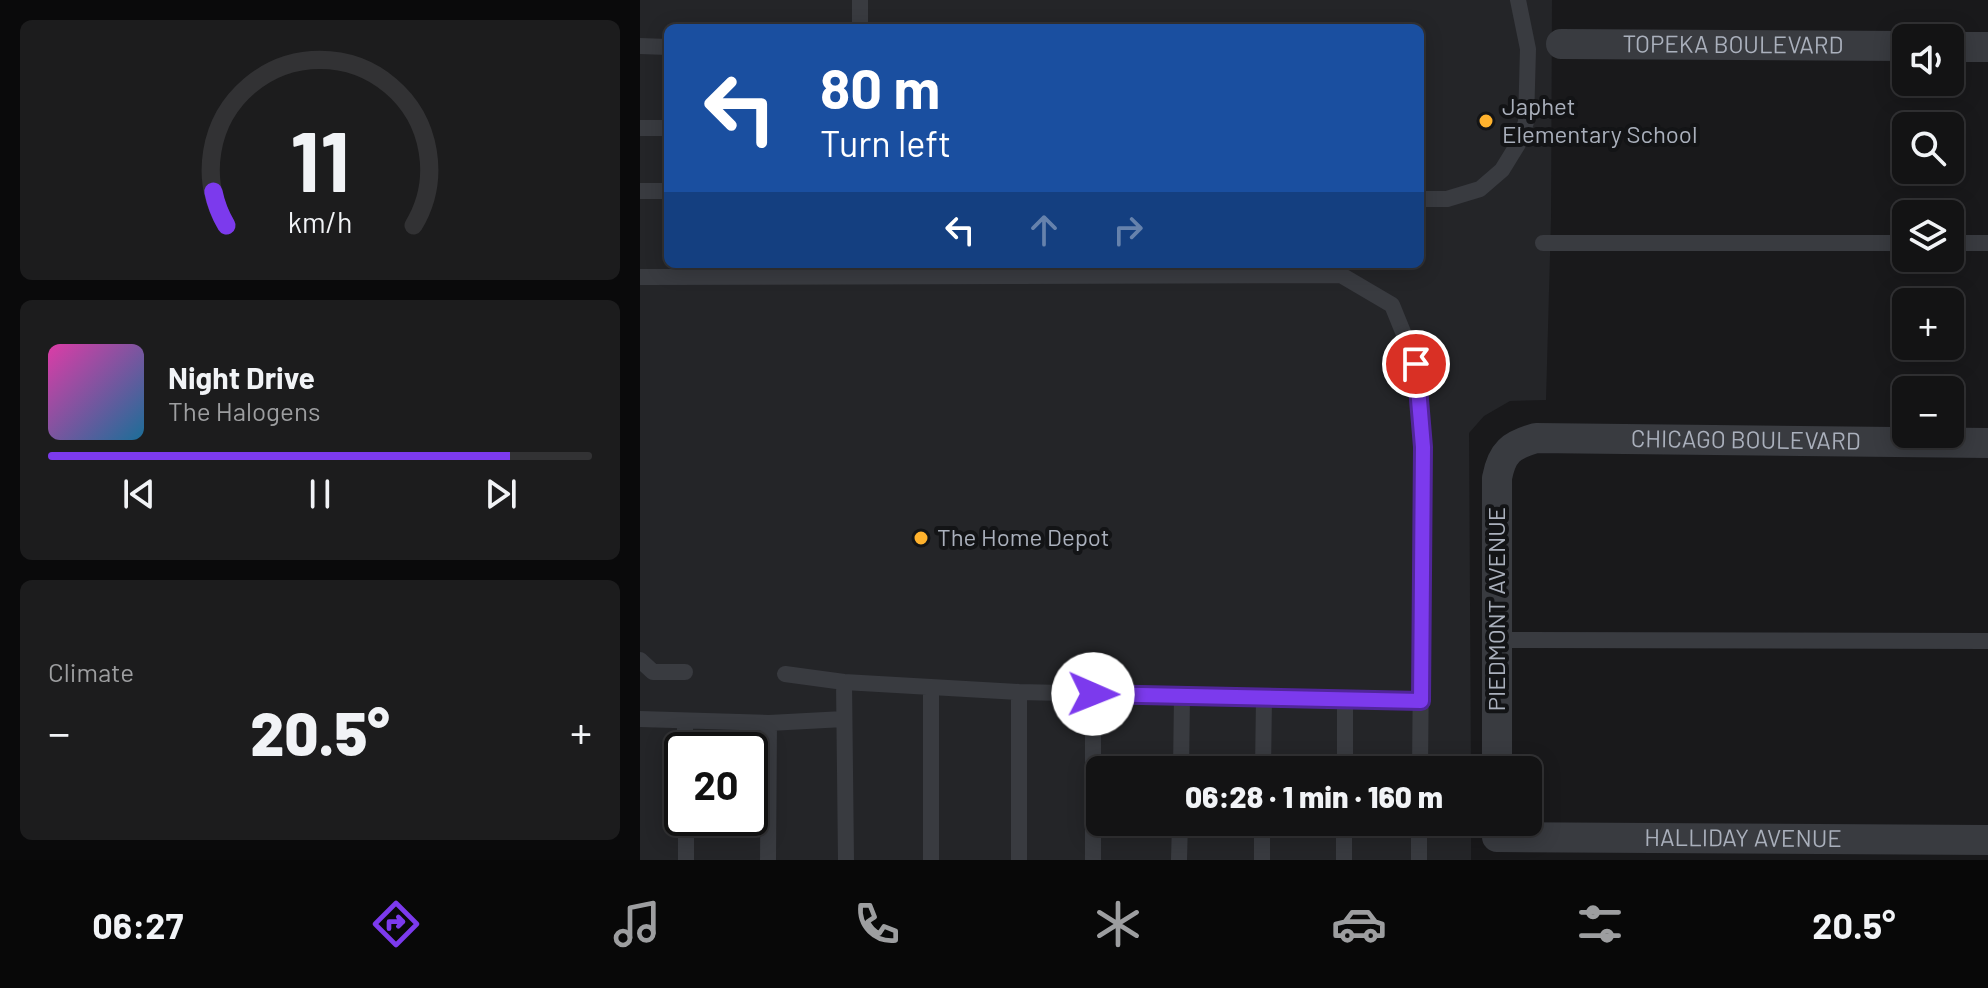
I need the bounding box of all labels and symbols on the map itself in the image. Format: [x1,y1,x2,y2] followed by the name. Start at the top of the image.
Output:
[1622,28,1844,59] street label: TOPEKA BOULEVARD
[1502,91,1697,148] place label: Japhet Elementary School
[1477,112,1495,130] marker: Japhet Elementary School
[1382,330,1450,398] pin
[1631,423,1861,455] street label: CHICAGO BOULEVARD
[1481,507,1510,711] street label: PIEDMONT AVENUE
[937,522,1109,551] place label: The Home Depot
[912,529,930,547] marker: The Home Depot
[1051,652,1135,736] position arrow
[664,732,768,836] speed limit sign: 20
[1644,822,1842,852] street label: HALLIDAY AVENUE

